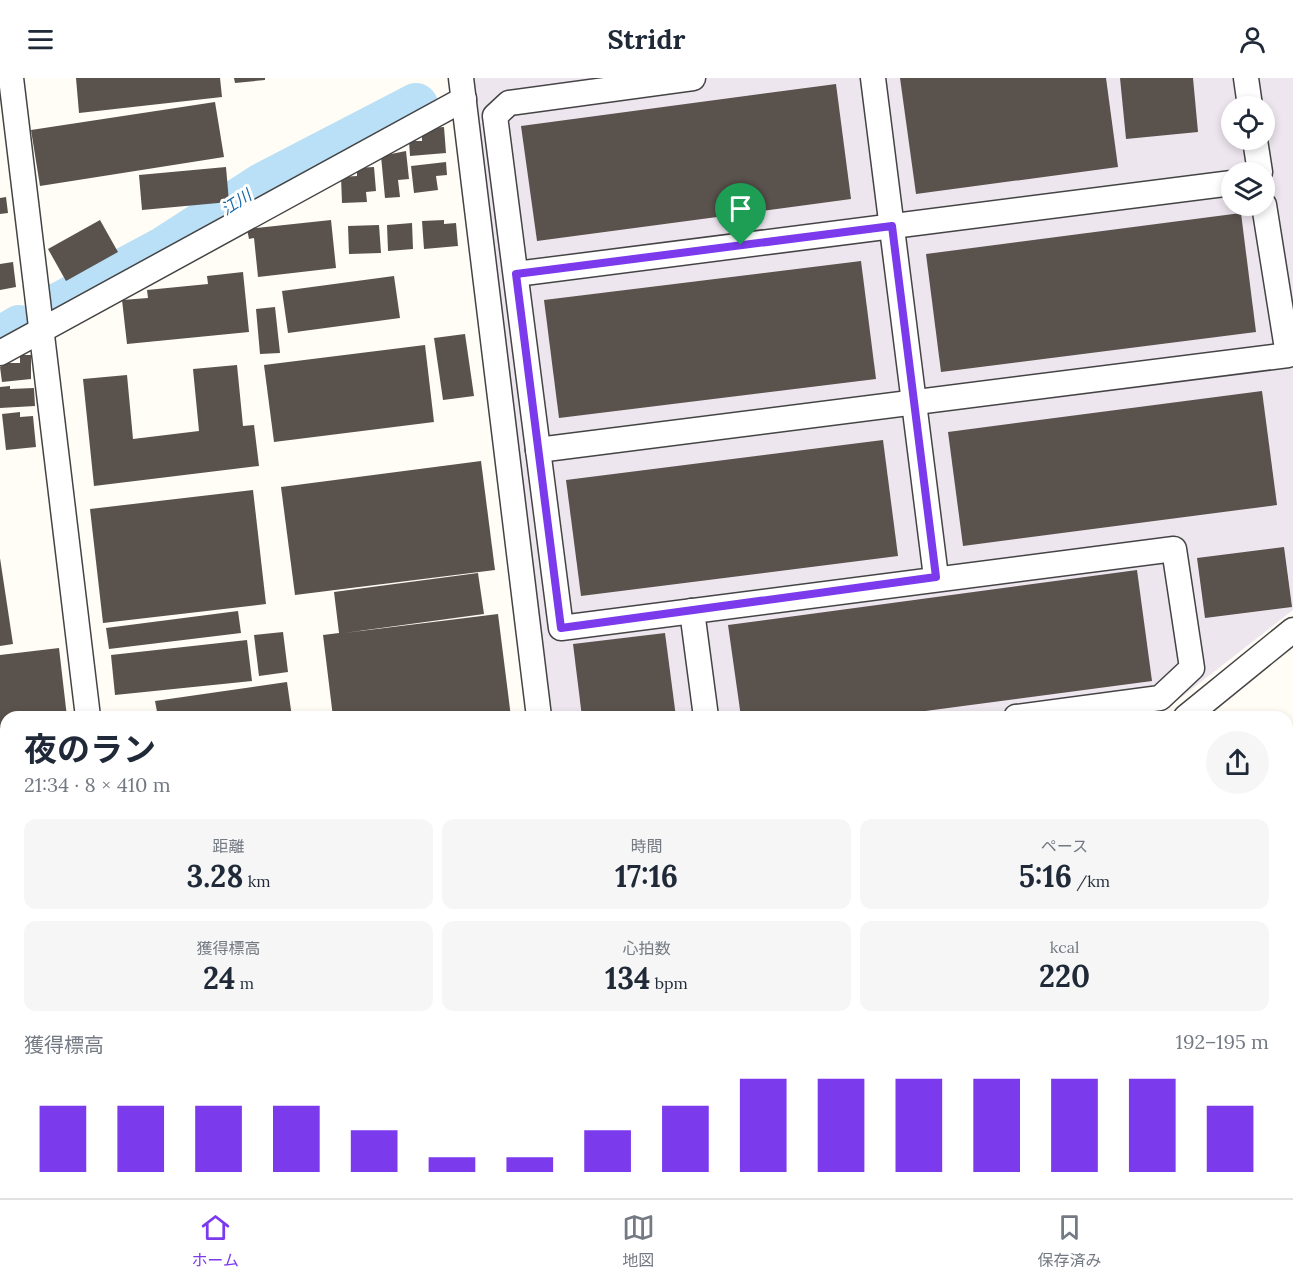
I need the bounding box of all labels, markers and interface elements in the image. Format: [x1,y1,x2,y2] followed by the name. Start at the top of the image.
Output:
[608,22,685,56] text: Stridr
[24,23,57,56] icon: menu
[1236,23,1269,56] icon: person
[1221,96,1275,216] map controls
[1221,96,1275,150] button: locate
[1221,162,1275,216] button: layers
[715,183,766,245] pin
[217,184,257,219] water label: 江川
[724,192,757,225] icon: arrive
[24,728,156,770] text: 夜のラン
[1206,731,1269,794] button: share
[24,772,171,797] text: 21:34 · 8 × 410 m
[212,836,245,856] text: 距離
[630,836,663,856] text: 時間
[1041,836,1088,856] text: ペース
[186,857,243,895] text: 3.28
[615,857,678,895] text: 17:16
[1019,857,1072,895] text: 5:16
[243,871,271,891] text: km
[1072,871,1110,891] text: /km
[1050,937,1079,957] text: kcal
[196,938,261,958] text: 獲得標高
[622,938,671,958] text: 心拍数
[1039,957,1090,995] text: 220
[203,959,235,997] text: 24
[605,959,651,997] text: 134
[235,973,254,993] text: m
[651,973,688,993] text: bpm
[1176,1029,1269,1054] text: 192–195 m
[24,1032,104,1057] text: 獲得標高
[191,1211,239,1271] tab: ホーム
[622,1211,655,1271] tab: 地図
[1038,1211,1102,1271] tab: 保存済み

